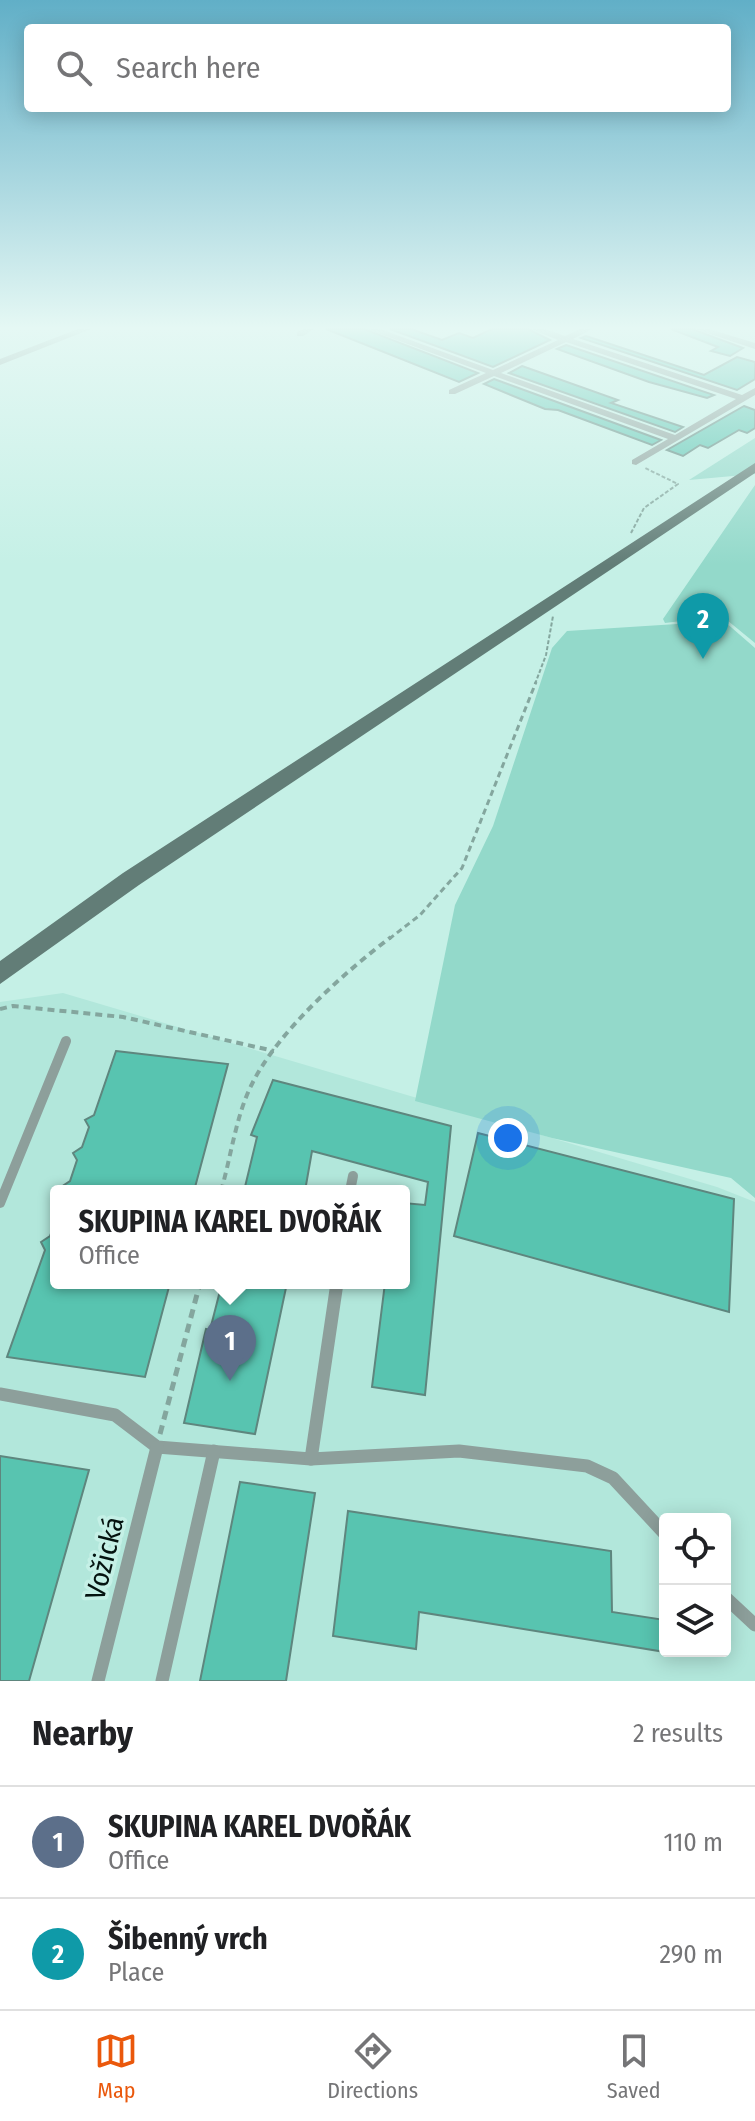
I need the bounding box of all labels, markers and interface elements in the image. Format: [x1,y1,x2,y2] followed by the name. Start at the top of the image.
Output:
[24,24,731,112] search box
[52,46,96,90] icon: search
[116,50,261,86] text: Search here
[677,593,729,659] pin: 2
[488,1118,528,1158] your location
[50,1185,410,1289] popup
[79,1204,382,1240] text: SKUPINA KAREL DVOŘÁK
[79,1240,140,1271] text: Office
[204,1315,256,1381] pin: 1
[78,1513,131,1603] street label: Vožická
[659,1513,731,1657] map controls
[659,1513,731,1585] button: locate
[659,1585,731,1657] button: layers
[32,1713,133,1754] text: Nearby
[633,1718,723,1749] text: 2 results
[108,1809,411,1845] text: SKUPINA KAREL DVOŘÁK
[53,1827,64,1858] text: 1
[663,1827,723,1858] text: 110 m
[108,1845,169,1876] text: Office
[108,1921,268,1957] text: Šibenný vrch
[52,1939,64,1970] text: 2
[659,1939,723,1970] text: 290 m
[108,1957,164,1988] text: Place
[94,2029,138,2104] tab: Map
[327,2029,418,2104] tab: Directions
[607,2029,661,2104] tab: Saved

